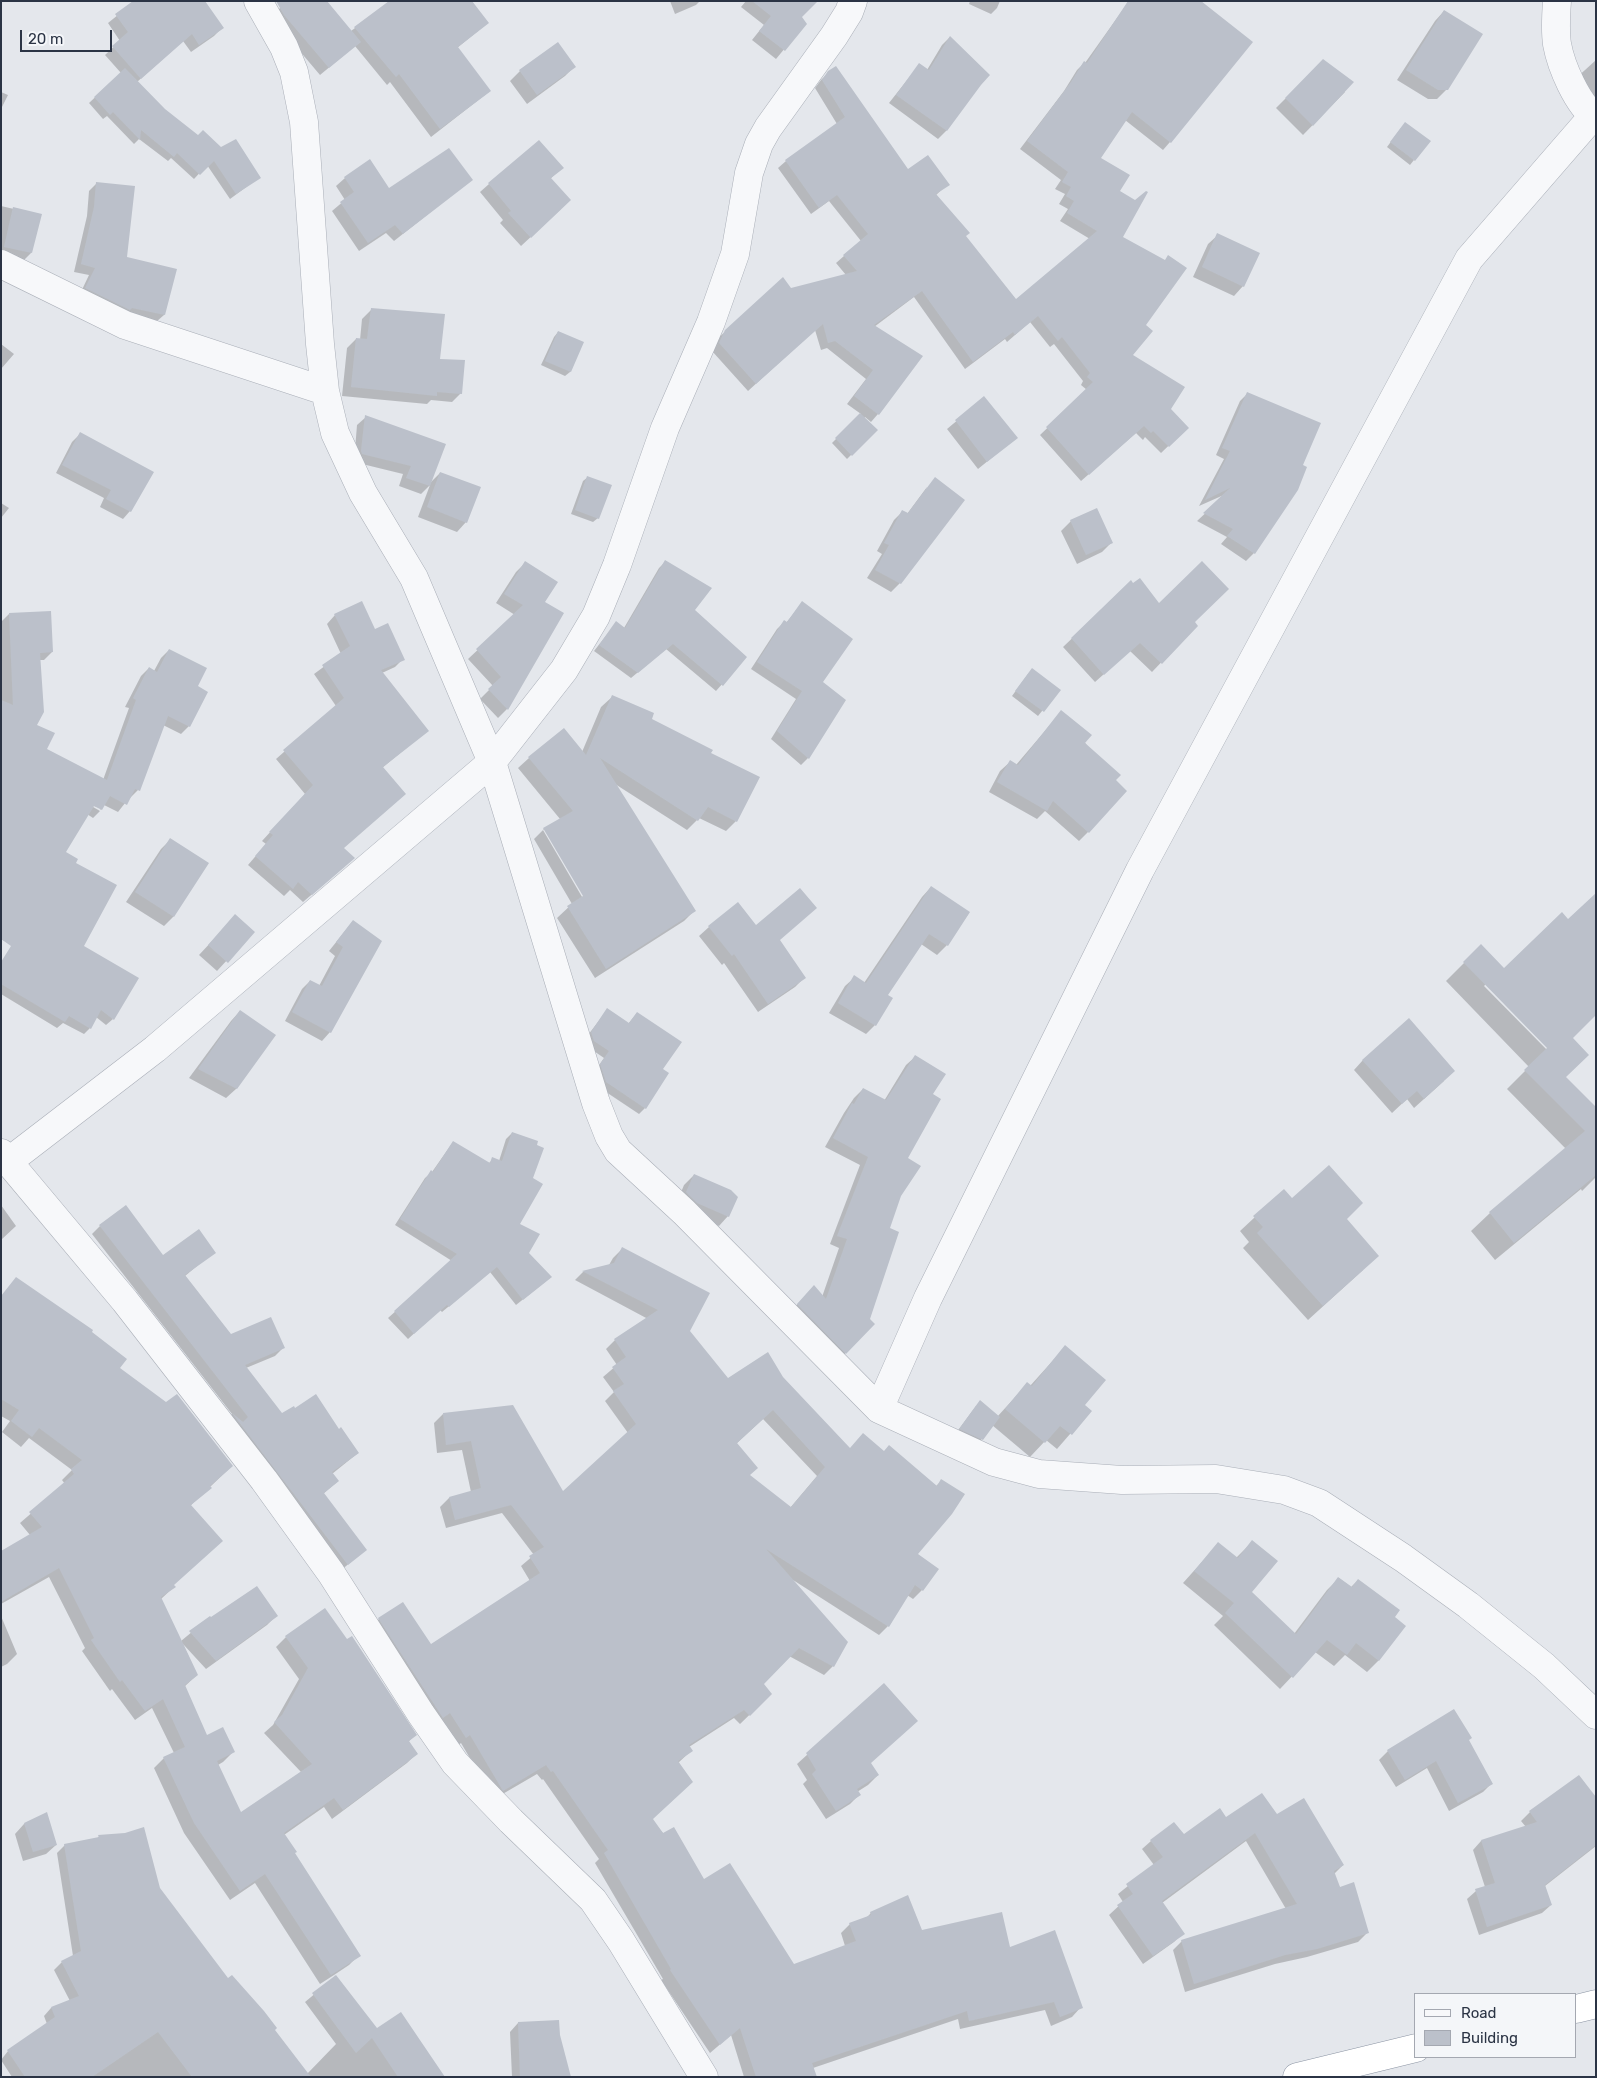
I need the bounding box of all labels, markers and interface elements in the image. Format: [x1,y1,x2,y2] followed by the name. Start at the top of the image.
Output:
[22,20,115,52] scale bar
[28,30,63,48] text: 20 m
[1414,1993,1577,2058] legend
[1461,2004,1497,2022] text: Road
[1461,2029,1518,2047] text: Building

